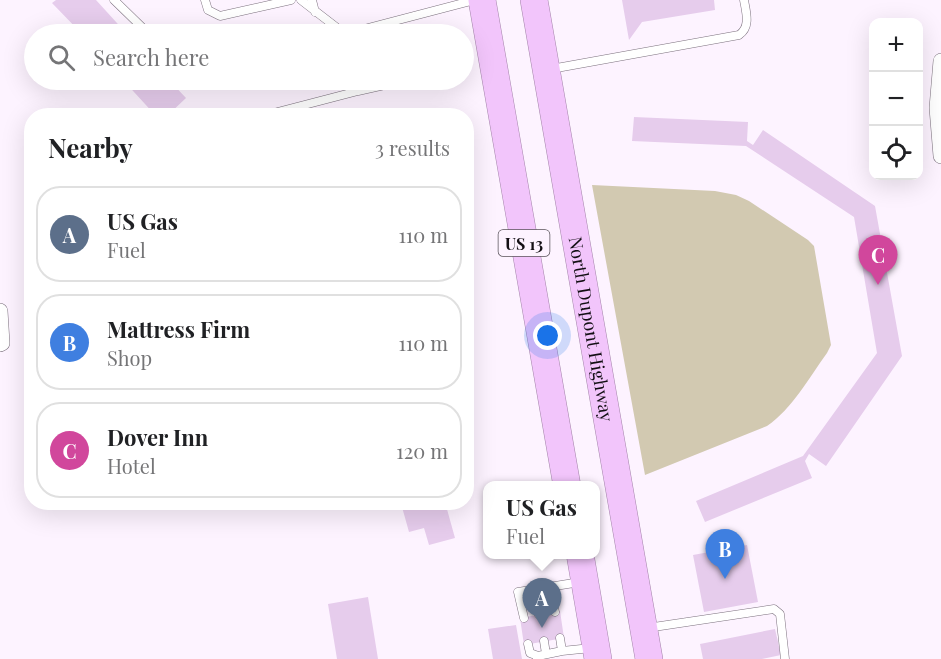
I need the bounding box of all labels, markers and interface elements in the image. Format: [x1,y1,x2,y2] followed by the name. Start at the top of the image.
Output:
[869,18,923,180] map controls
[869,18,923,72] button: +
[24,24,474,90] search box
[45,41,78,74] icon: search
[93,42,209,72] text: Search here
[869,72,923,126] button: −
[869,126,923,180] button: locate
[48,130,133,165] text: Nearby
[375,134,450,161] text: 3 results
[107,206,178,236] text: US Gas
[63,221,76,248] text: A
[398,221,448,248] text: 110 m
[498,230,550,256] road number: US 13
[563,235,619,423] street label: North Dupont Highway
[107,236,146,263] text: Fuel
[858,236,898,285] pin: C
[107,314,250,344] text: Mattress Firm
[533,321,562,350] your location
[63,329,76,356] text: B
[398,329,448,356] text: 110 m
[107,344,152,371] text: Shop
[107,422,208,452] text: Dover Inn
[62,437,77,464] text: C
[396,437,448,464] text: 120 m
[107,452,156,479] text: Hotel
[483,481,600,559] popup
[506,492,577,522] text: US Gas
[506,522,545,549] text: Fuel
[706,530,744,579] pin: B
[522,578,562,628] pin: A

